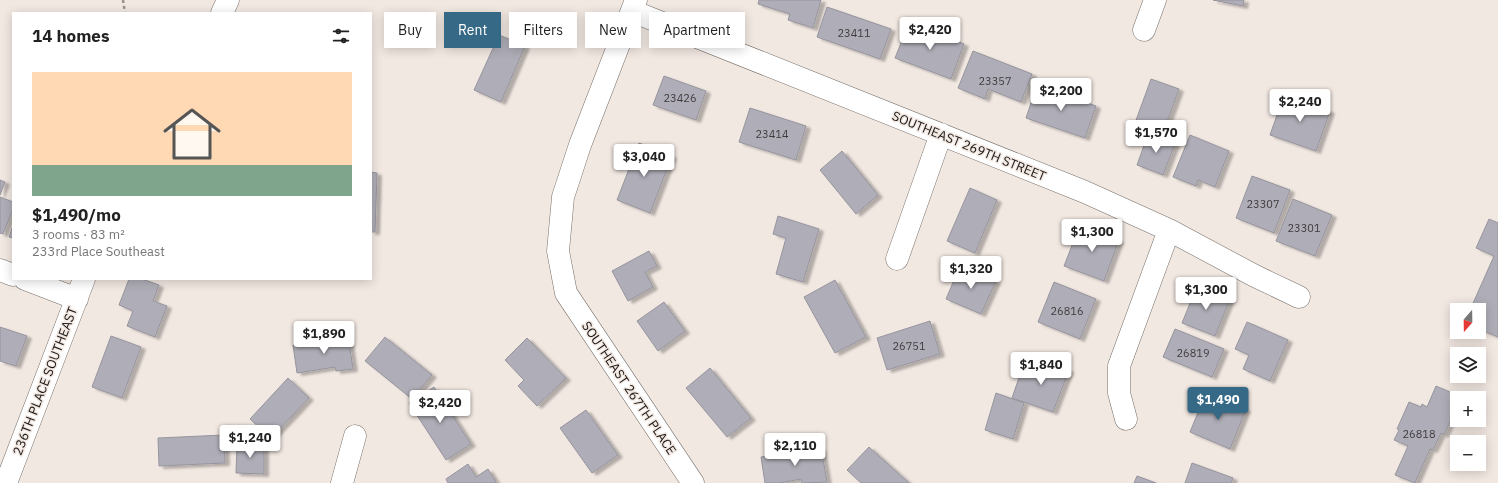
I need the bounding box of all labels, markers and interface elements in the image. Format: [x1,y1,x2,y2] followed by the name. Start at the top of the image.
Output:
[384,12,436,48] chip: Buy
[444,12,501,48] chip: Rent
[509,12,577,48] chip: Filters
[585,12,641,48] chip: New
[649,12,745,48] chip: Apartment
[897,17,963,51] pin: $2,420
[908,21,952,38] text: $2,420
[32,25,109,47] text: 14 homes
[330,25,352,47] icon: filters
[838,26,871,40] house number: 23411
[979,74,1012,88] house number: 23357
[1028,78,1094,112] pin: $2,200
[1039,82,1083,99] text: $2,200
[1267,89,1333,123] pin: $2,240
[664,91,697,105] house number: 23426
[1278,93,1322,110] text: $2,240
[156,98,228,170] icon: home
[889,107,1049,185] street label: SOUTHEAST 269TH STREET
[1123,120,1189,154] pin: $1,570
[1134,124,1178,141] text: $1,570
[756,127,789,141] house number: 23414
[611,144,677,178] pin: $3,040
[622,148,666,165] text: $3,040
[1247,197,1280,211] house number: 23307
[32,204,121,226] text: $1,490/mo
[1059,219,1125,253] pin: $1,300
[1288,221,1321,235] house number: 23301
[1070,223,1114,240] text: $1,300
[32,226,125,243] text: 3 rooms · 83 m²
[32,243,165,260] text: 233rd Place Southeast
[938,256,1004,290] pin: $1,320
[949,260,993,277] text: $1,320
[1173,277,1239,311] pin: $1,300
[1184,281,1228,298] text: $1,300
[1450,303,1486,339] north arrow
[1450,303,1486,471] map controls
[9,304,81,458] street label: 236TH PLACE SOUTHEAST
[1051,304,1084,318] house number: 26816
[578,318,680,458] street label: SOUTHEAST 267TH PLACE
[291,321,357,355] pin: $1,890
[302,325,346,342] text: $1,890
[893,339,926,353] house number: 26751
[1177,346,1210,360] house number: 26819
[1450,347,1486,383] button: layers
[1008,352,1074,386] pin: $1,840
[1019,356,1063,373] text: $1,840
[1185,387,1251,421] pin: $1,490
[407,390,473,424] pin: $2,420
[1196,391,1240,408] text: $1,490
[1450,391,1486,427] button: +
[418,394,462,411] text: $2,420
[217,425,283,459] pin: $1,240
[1403,427,1436,441] house number: 26818
[228,429,272,446] text: $1,240
[762,433,828,467] pin: $2,110
[1450,435,1486,471] button: −
[773,437,817,454] text: $2,110

